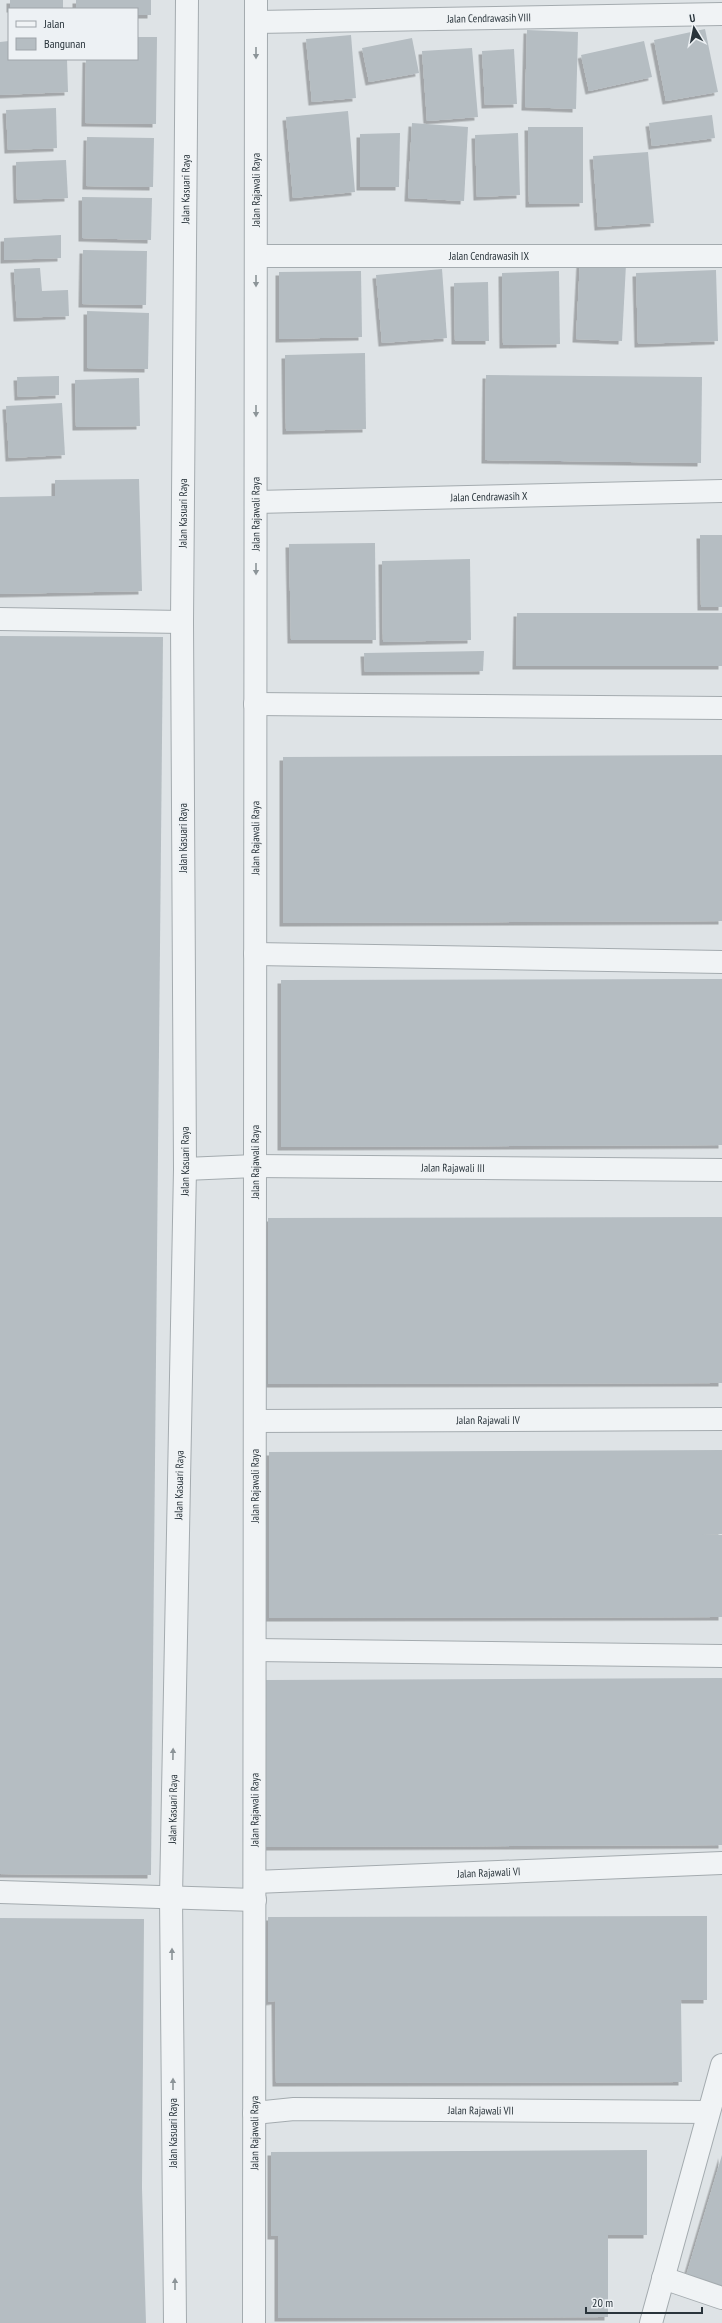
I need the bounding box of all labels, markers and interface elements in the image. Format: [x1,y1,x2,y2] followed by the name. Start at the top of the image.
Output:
[8,8,138,60] legend
[674,8,714,48] north arrow
[446,10,531,26] street label: Jalan Cendrawasih VIII
[688,11,697,26] text: U
[43,16,65,31] text: Jalan
[44,36,85,51] text: Bangunan
[253,47,259,60] one-way arrow
[249,153,263,228] street label: Jalan Rajawali Raya
[178,154,193,225] street label: Jalan Kasuari Raya
[448,249,529,263] street label: Jalan Cendrawasih IX
[253,275,259,288] one-way arrow
[253,405,259,418] one-way arrow
[249,477,263,552] street label: Jalan Rajawali Raya
[176,478,190,549] street label: Jalan Kasuari Raya
[449,489,528,504] street label: Jalan Cendrawasih X
[253,563,259,576] one-way arrow
[248,801,262,876] street label: Jalan Rajawali Raya
[176,803,190,874] street label: Jalan Kasuari Raya
[248,1125,262,1200] street label: Jalan Rajawali Raya
[177,1126,192,1197] street label: Jalan Kasuari Raya
[420,1160,485,1175] street label: Jalan Rajawali III
[455,1413,521,1427] street label: Jalan Rajawali IV
[248,1449,262,1524] street label: Jalan Rajawali Raya
[171,1450,187,1521] street label: Jalan Kasuari Raya
[170,1748,177,1760] one-way arrow
[247,1773,261,1848] street label: Jalan Rajawali Raya
[165,1774,180,1845] street label: Jalan Kasuari Raya
[456,1864,521,1881] street label: Jalan Rajawali VI
[169,1947,175,1960] one-way arrow
[170,2077,176,2090] one-way arrow
[247,2096,261,2171] street label: Jalan Rajawali Raya
[166,2098,180,2169] street label: Jalan Kasuari Raya
[447,2103,514,2118] street label: Jalan Rajawali VII
[171,2278,178,2290] one-way arrow
[586,2289,702,2315] scale bar
[592,2295,613,2310] text: 20 m

